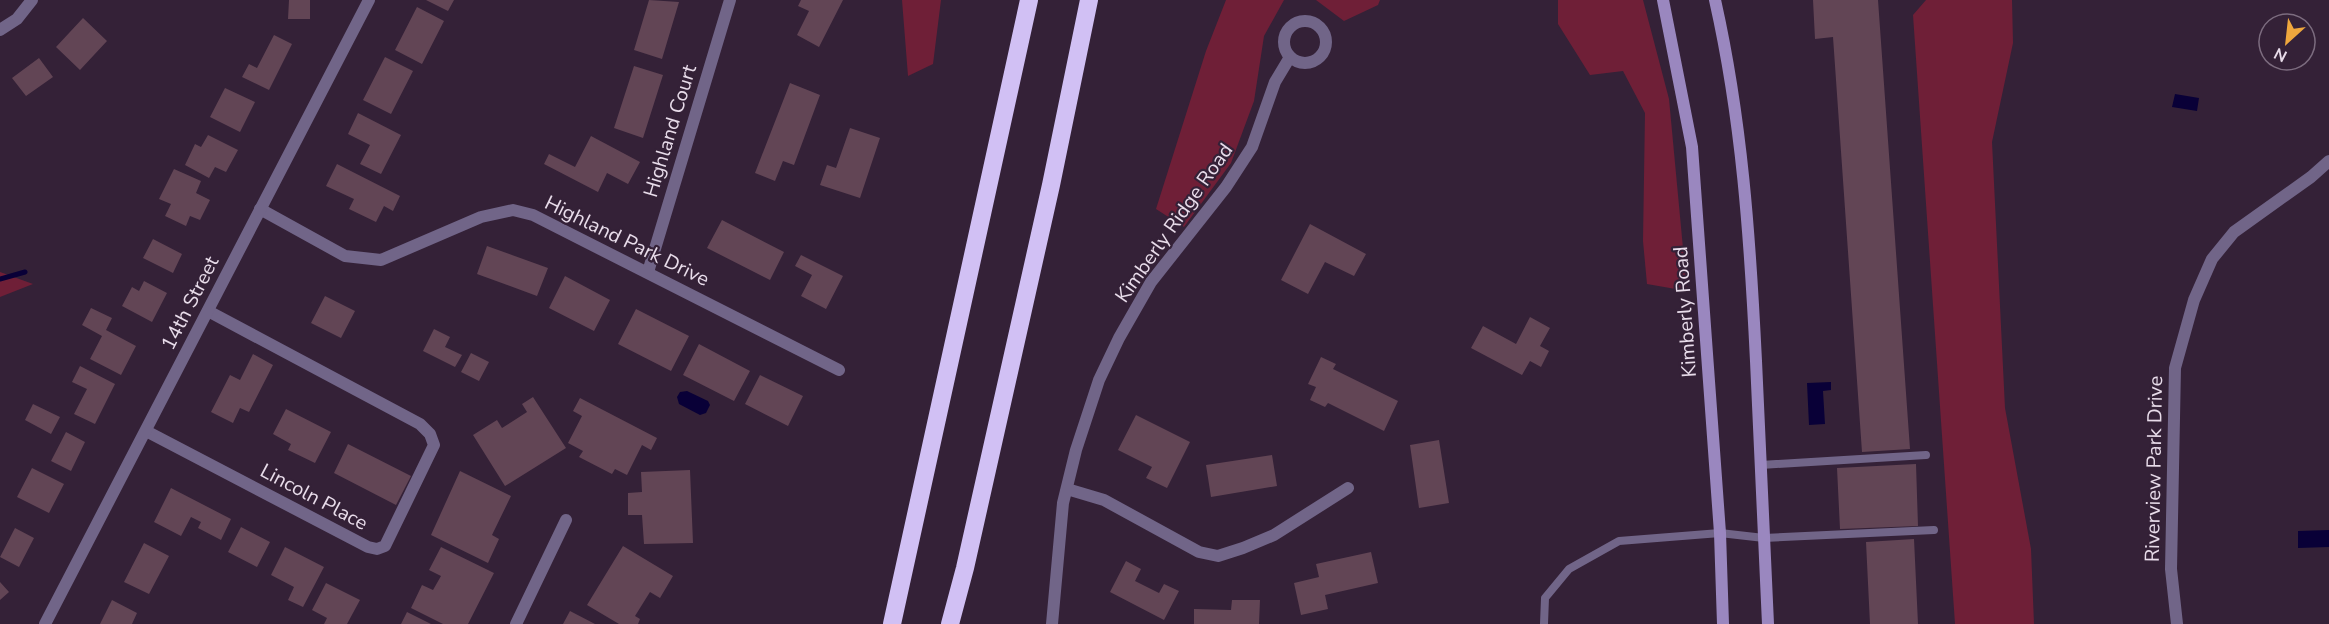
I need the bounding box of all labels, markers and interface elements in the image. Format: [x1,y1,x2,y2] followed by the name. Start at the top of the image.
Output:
[2257,12,2317,72] north arrow
[2270,42,2291,67] text: N
[637,60,703,201] street label: Highland Court
[1109,138,1239,308] street label: Kimberly Ridge Road
[540,189,714,293] street label: Highland Park Drive
[1667,246,1703,378] street label: Kimberly Road
[155,251,226,355] street label: 14th Street
[2139,376,2169,562] street label: Riverview Park Drive
[255,457,373,537] street label: Lincoln Place

